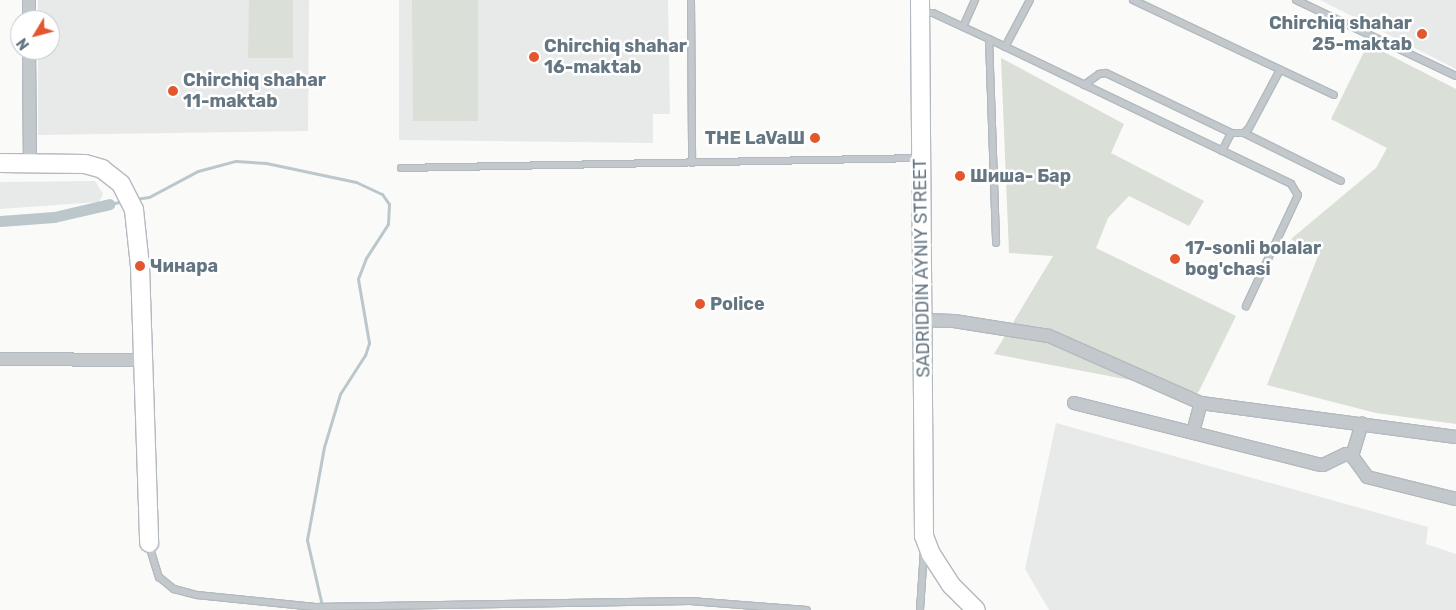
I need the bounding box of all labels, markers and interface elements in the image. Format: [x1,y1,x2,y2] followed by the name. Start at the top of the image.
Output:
[10,10,60,60] north arrow
[1269,13,1412,56] place label: Chirchiq shahar 25-maktab
[1416,28,1428,40] marker: Chirchiq shahar 25-maktab
[14,35,33,53] text: N
[544,36,687,78] place label: Chirchiq shahar 16-maktab
[528,51,540,63] marker: Chirchiq shahar 16-maktab
[183,70,326,112] place label: Chirchiq shahar 11-maktab
[167,85,179,97] marker: Chirchiq shahar 11-maktab
[705,127,805,149] place label: THE LaVaШ
[809,132,821,144] marker: THE LaVaШ
[909,158,935,378] street label: SADRIDDIN AYNIY STREET
[970,165,1071,187] place label: Шиша- Бар
[954,170,966,182] marker: Шиша- Бар
[1185,238,1321,280] place label: 17-sonli bolalar bog'chasi
[1169,253,1181,265] marker: 17-sonli bolalar bog'chasi
[150,255,218,277] place label: Чинара
[134,260,146,272] marker: Чинара
[710,293,765,315] place label: Police
[694,298,706,310] marker: Police

